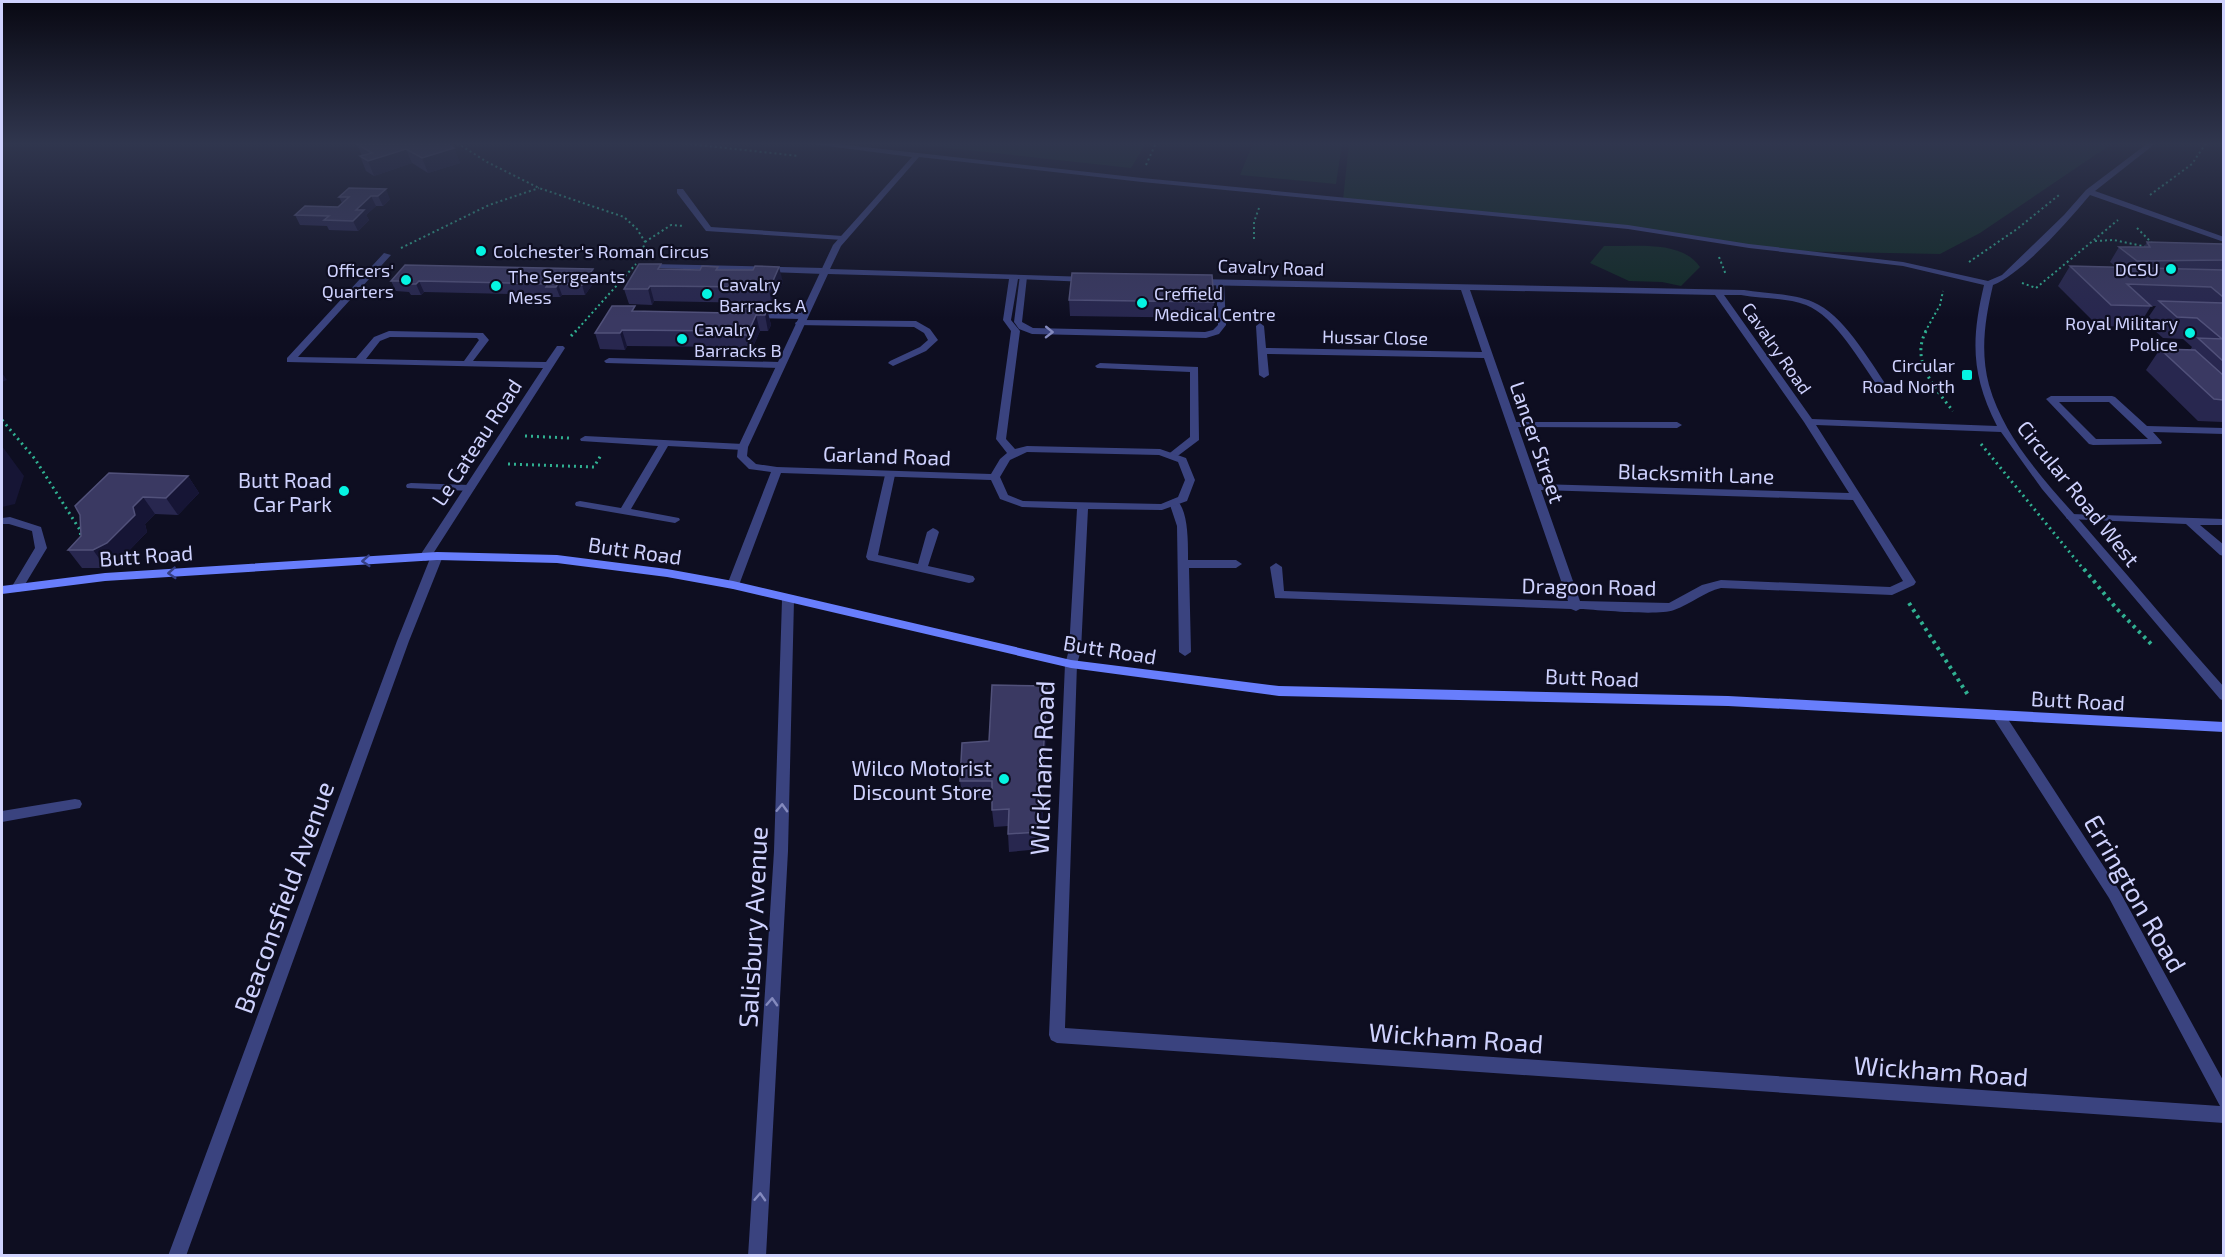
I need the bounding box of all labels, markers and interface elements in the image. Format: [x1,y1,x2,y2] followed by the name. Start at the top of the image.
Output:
[493,240,709,262] place label: Colchester's Roman Circus
[474,244,488,258] marker: Colchester's Roman Circus
[1217,254,1325,280] street label: Cavalry Road
[2115,258,2159,280] place label: DCSU
[322,259,394,302] place label: Officers' Quarters
[2164,262,2178,276] marker: DCSU
[508,265,626,308] place label: The Sergeants Mess
[399,273,413,287] marker: Officers' Quarters
[719,273,807,316] place label: Cavalry Barracks A
[489,279,503,293] marker: The Sergeants Mess
[1154,282,1276,325] place label: Creffield Medical Centre
[700,287,714,301] marker: Cavalry Barracks A
[1135,296,1149,310] marker: Creffield Medical Centre
[1737,298,1817,398] street label: Cavalry Road
[2065,312,2178,355] place label: Royal Military Police
[694,318,782,361] place label: Cavalry Barracks B
[1045,325,1054,338] one-way arrow
[1322,325,1428,349] street label: Hussar Close
[2183,326,2197,340] marker: Royal Military Police
[675,332,689,346] marker: Cavalry Barracks B
[1862,354,1955,397] place label: Circular Road North
[1960,368,1974,382] marker: Circular Road North
[426,374,526,510] street label: Le Cateau Road
[1506,378,1570,506] street label: Lancer Street
[2013,415,2145,571] street label: Circular Road West
[823,440,951,470] street label: Garland Road
[1617,458,1775,488] street label: Blacksmith Lane
[238,467,332,516] place label: Butt Road Car Park
[337,484,351,498] marker: Butt Road Car Park
[587,531,683,569] street label: Butt Road
[98,539,194,571] street label: Butt Road
[362,554,371,567] one-way arrow
[167,566,176,579] one-way arrow
[1521,572,1657,600] street label: Dragoon Road
[1062,629,1158,669] street label: Butt Road
[1545,663,1639,691] street label: Butt Road
[1022,680,1060,856] street label: Wickham Road
[2030,685,2126,715] street label: Butt Road
[851,755,992,804] place label: Wilco Motorist Discount Store
[997,772,1011,786] marker: Wilco Motorist Discount Store
[227,777,339,1017] street label: Beaconsfield Avenue
[776,803,789,812] one-way arrow
[2078,809,2194,977] street label: Errington Road
[731,825,773,1029] street label: Salisbury Avenue
[765,998,778,1007] one-way arrow
[1368,1015,1544,1059] street label: Wickham Road
[1853,1048,2029,1092] street label: Wickham Road
[754,1193,767,1202] one-way arrow

